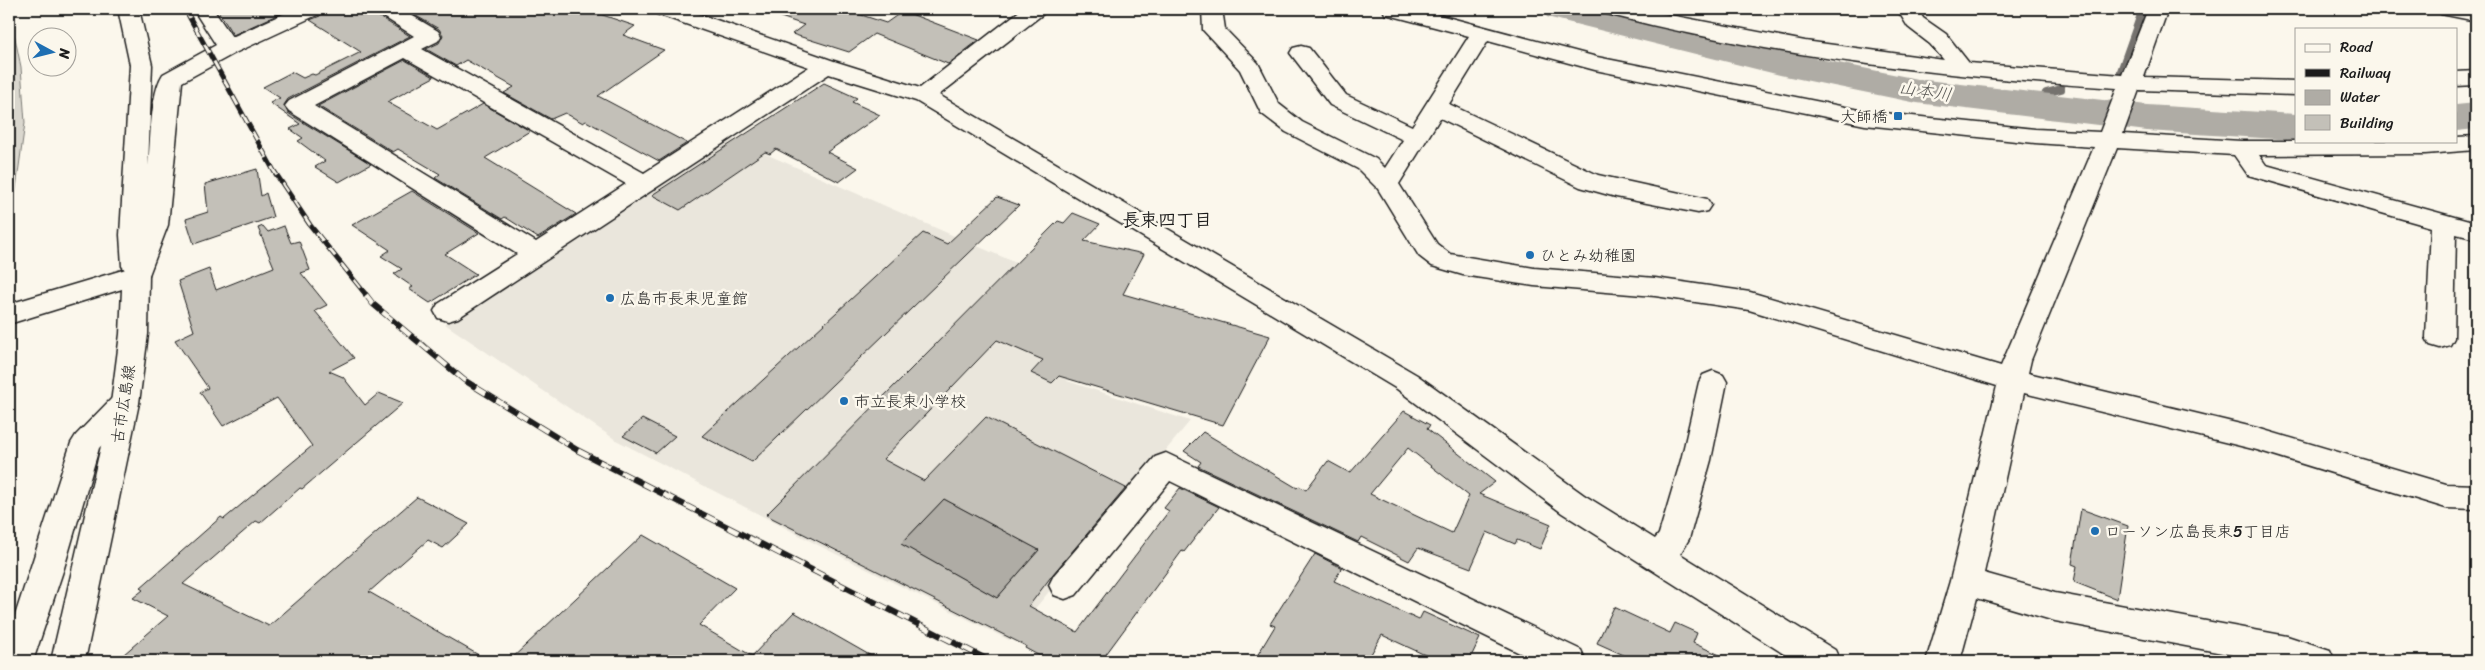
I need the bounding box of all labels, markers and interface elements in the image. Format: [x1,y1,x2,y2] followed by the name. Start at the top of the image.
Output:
[28,28,78,78] north arrow
[2295,28,2458,142] legend
[2340,34,2373,60] text: Road
[51,46,78,60] text: N
[2340,60,2391,86] text: Railway
[1896,71,1954,111] water label: 山本川
[2340,84,2380,110] text: Water
[1840,102,1888,131] place label: 大師橋
[1892,110,1904,122] marker: 大師橋
[2340,110,2394,136] text: Building
[1122,204,1212,236] district label: 長束四丁目
[1540,241,1636,270] place label: ひとみ幼稚園
[1524,249,1536,261] marker: ひとみ幼稚園
[620,284,748,313] place label: 広島市長束児童館
[604,292,616,304] marker: 広島市長束児童館
[102,362,144,446] street label: 古市広島線
[854,387,966,416] place label: 市立長束小学校
[838,395,850,407] marker: 市立長束小学校
[2105,517,2291,546] place label: ローソン広島長束5丁目店
[2089,525,2101,537] marker: ローソン広島長束5丁目店

